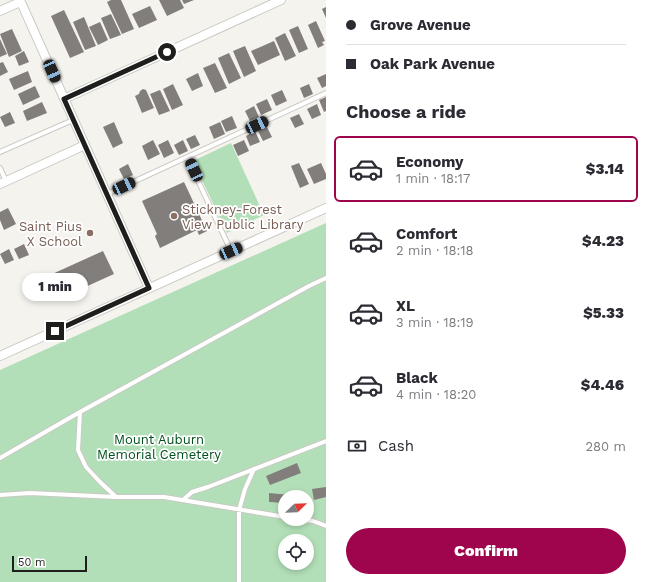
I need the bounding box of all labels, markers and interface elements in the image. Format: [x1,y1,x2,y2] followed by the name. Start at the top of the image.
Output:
[370,16,471,34] text: Grove Avenue
[158,43,176,61] route start
[370,55,495,73] text: Oak Park Avenue
[42,58,62,84] car
[346,101,466,122] text: Choose a ride
[244,114,270,136] car
[348,151,384,187] icon: car
[396,153,463,171] text: Economy
[183,157,205,183] car
[586,160,624,178] text: $3.14
[396,171,470,186] text: 1 min · 18:17
[111,175,137,197] car
[182,202,304,232] place label: Stickney-Forest View Public Library
[169,211,179,221] marker: Stickney-Forest View Public Library
[19,219,82,249] place label: Saint Pius X School
[348,223,384,259] icon: car
[396,225,457,243] text: Comfort
[85,228,95,238] marker: Saint Pius X School
[582,232,624,250] text: $4.23
[218,241,244,261] car
[396,243,473,258] text: 2 min · 18:18
[22,273,88,301] callout: 1 min
[38,279,72,294] text: 1 min
[348,295,384,331] icon: car
[396,297,415,315] text: XL
[583,304,624,322] text: $5.33
[396,315,473,330] text: 3 min · 18:19
[46,322,64,340] route end
[348,367,384,403] icon: car
[396,369,438,387] text: Black
[581,376,624,394] text: $4.46
[396,387,476,402] text: 4 min · 18:20
[97,432,221,462] park label: Mount Auburn Memorial Cemetery
[346,435,368,457] icon: cash
[378,437,414,455] text: Cash
[586,439,626,454] text: 280 m
[278,490,314,526] north arrow
[278,490,314,570] map controls
[346,528,626,574] button: Confirm
[278,534,314,570] button: locate
[12,554,87,573] scale bar
[18,556,45,569] text: 50 m

